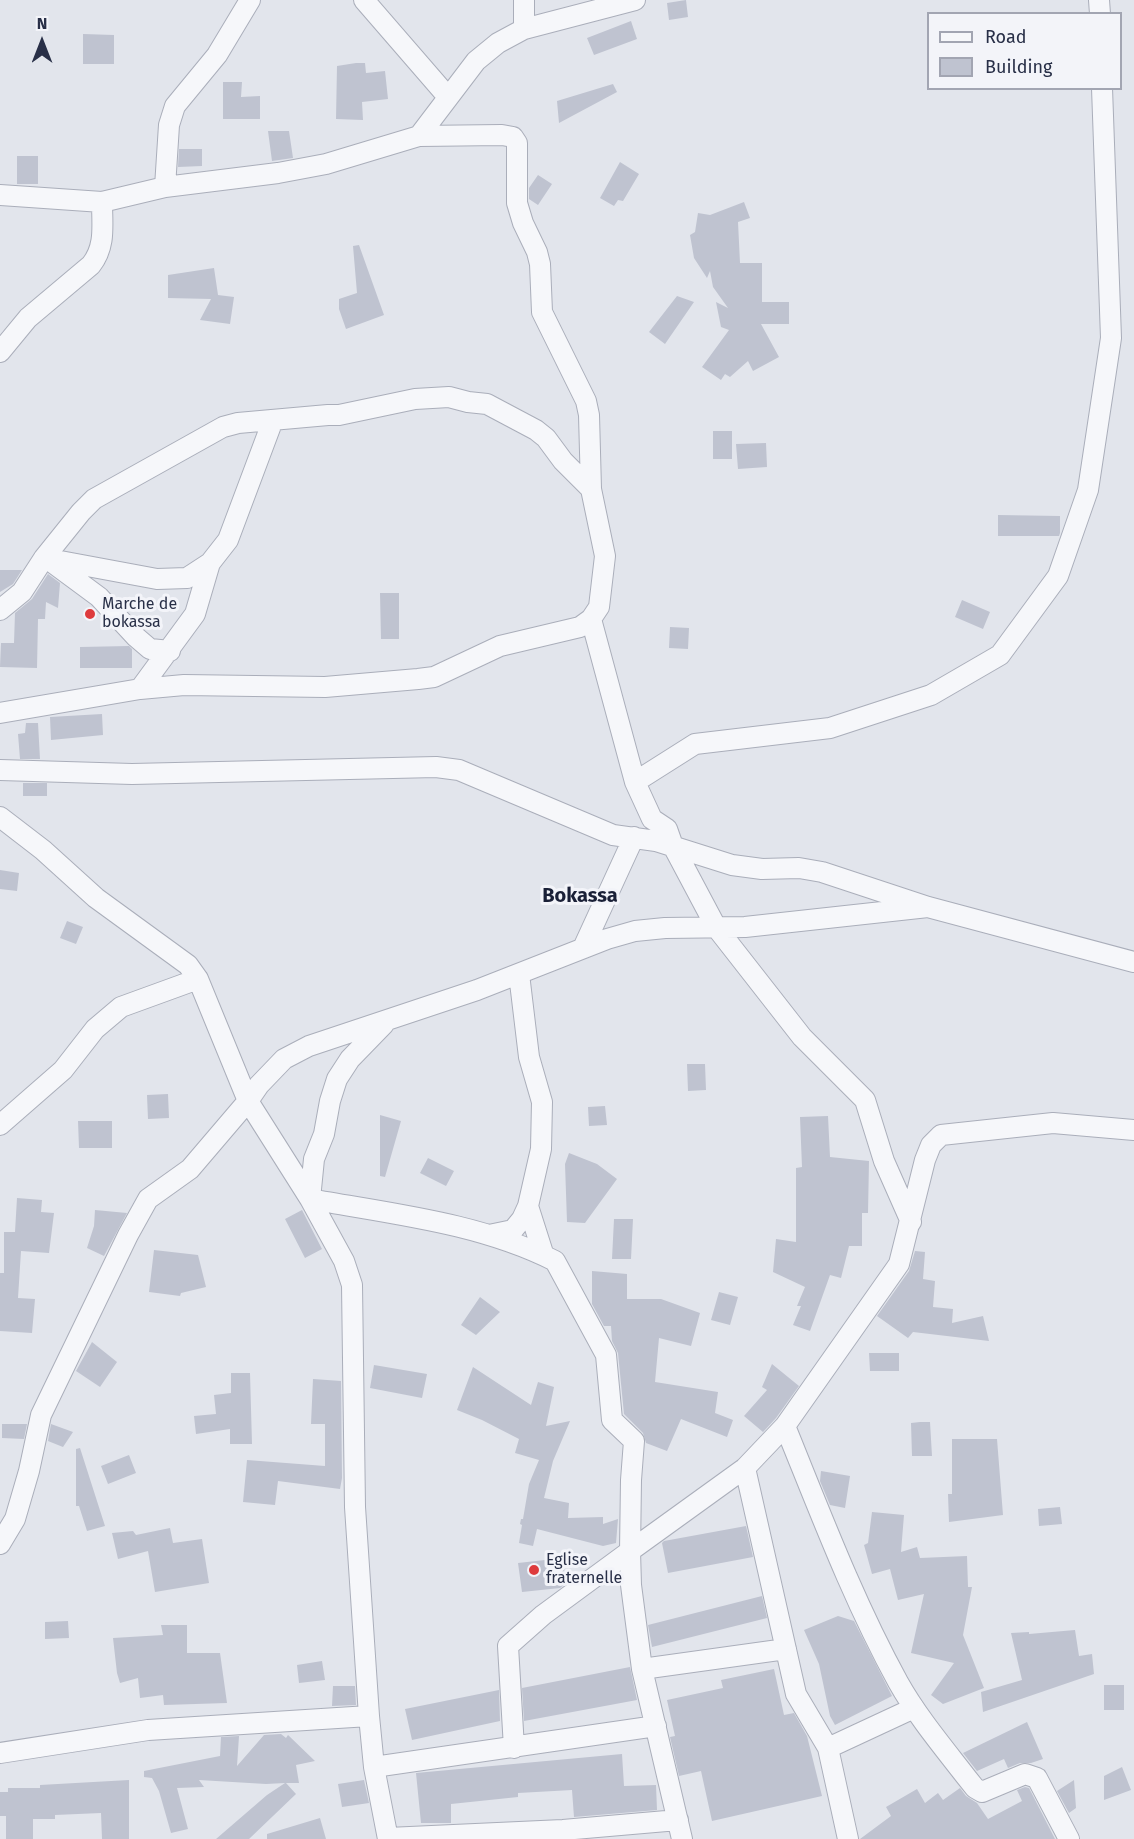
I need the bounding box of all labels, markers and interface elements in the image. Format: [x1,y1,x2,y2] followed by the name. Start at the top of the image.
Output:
[12,12,72,72] north arrow
[927,12,1122,90] legend
[37,14,47,33] text: N
[985,26,1027,48] text: Road
[985,56,1052,78] text: Building
[102,595,177,633] place label: Marche de bokassa
[83,607,97,621] marker: Marche de bokassa
[542,884,618,908] district label: Bokassa
[546,1551,622,1589] place label: Eglise fraternelle
[527,1563,541,1577] marker: Eglise fraternelle

